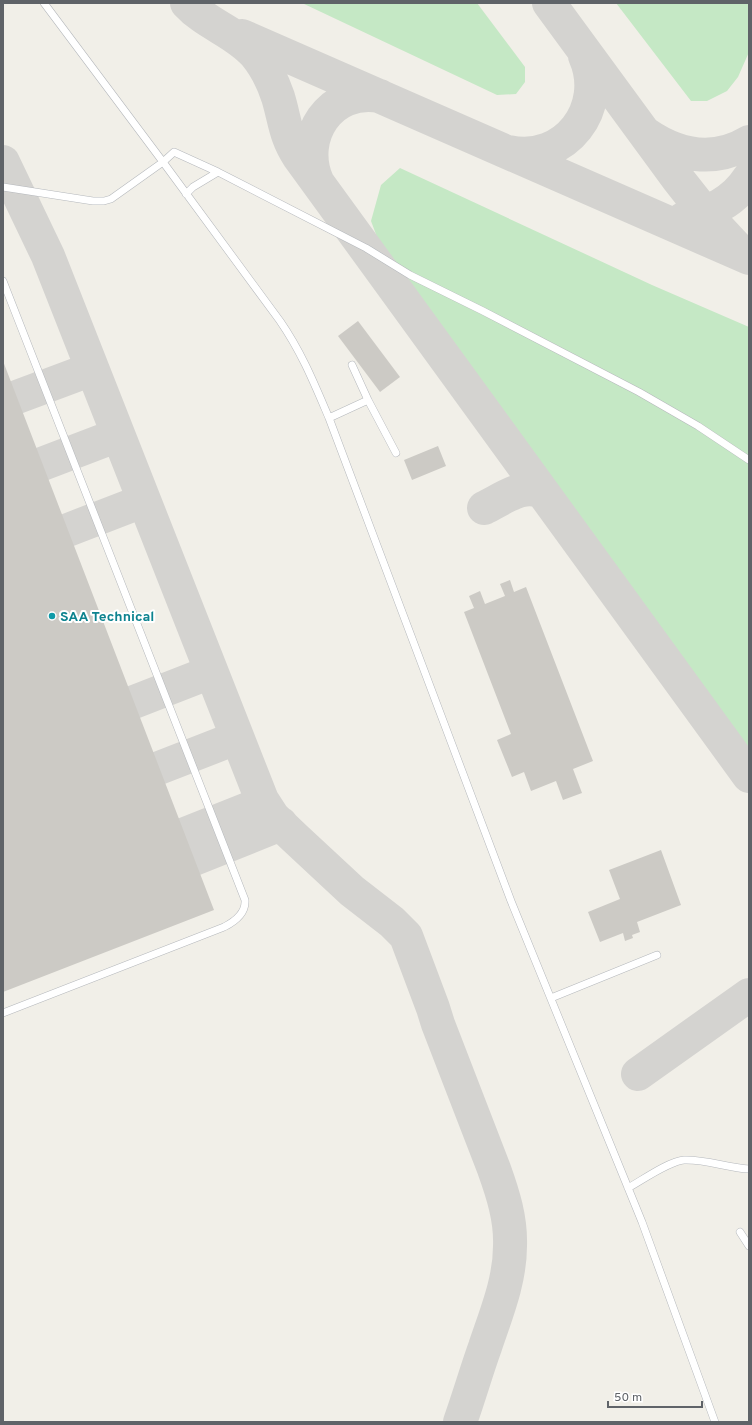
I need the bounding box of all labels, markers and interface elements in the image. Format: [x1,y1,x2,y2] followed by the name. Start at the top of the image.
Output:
[60,609,154,626] place label: SAA Technical
[47,611,57,621] marker: SAA Technical
[608,1383,702,1409] scale bar
[614,1390,642,1406] text: 50 m

